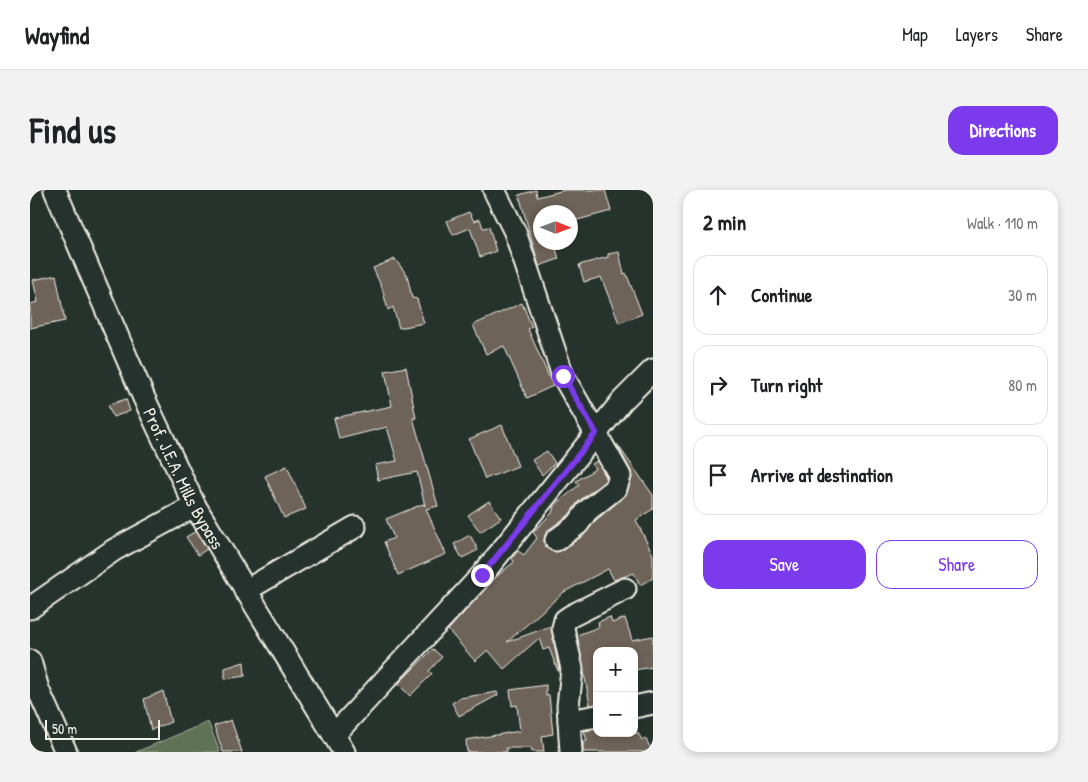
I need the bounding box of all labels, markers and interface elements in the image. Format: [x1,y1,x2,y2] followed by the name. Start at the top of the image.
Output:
[25,19,89,51] text: Wayfind
[902,22,928,47] text: Map
[956,22,998,47] text: Layers
[1026,22,1063,47] text: Share
[948,106,1058,155] button: Directions
[30,107,116,154] text: Find us
[533,205,578,250] north arrow
[703,208,746,237] text: 2 min
[967,212,1038,234] text: Walk · 110 m
[704,281,732,309] icon: ahead
[751,282,812,308] text: Continue
[1008,284,1037,306] text: 30 m
[552,365,575,388] route start
[704,371,732,399] icon: right
[751,372,822,398] text: Turn right
[1008,374,1037,396] text: 80 m
[138,404,231,554] street label: Prof. J.E.A. Mills Bypass
[704,461,732,489] icon: arrive
[751,462,893,488] text: Arrive at destination
[703,540,866,589] button: Save
[876,540,1038,589] button: Share
[471,564,494,587] route end
[593,647,638,737] map controls
[593,647,638,692] button: +
[593,692,638,737] button: −
[45,717,160,740] scale bar
[52,719,77,738] text: 50 m

